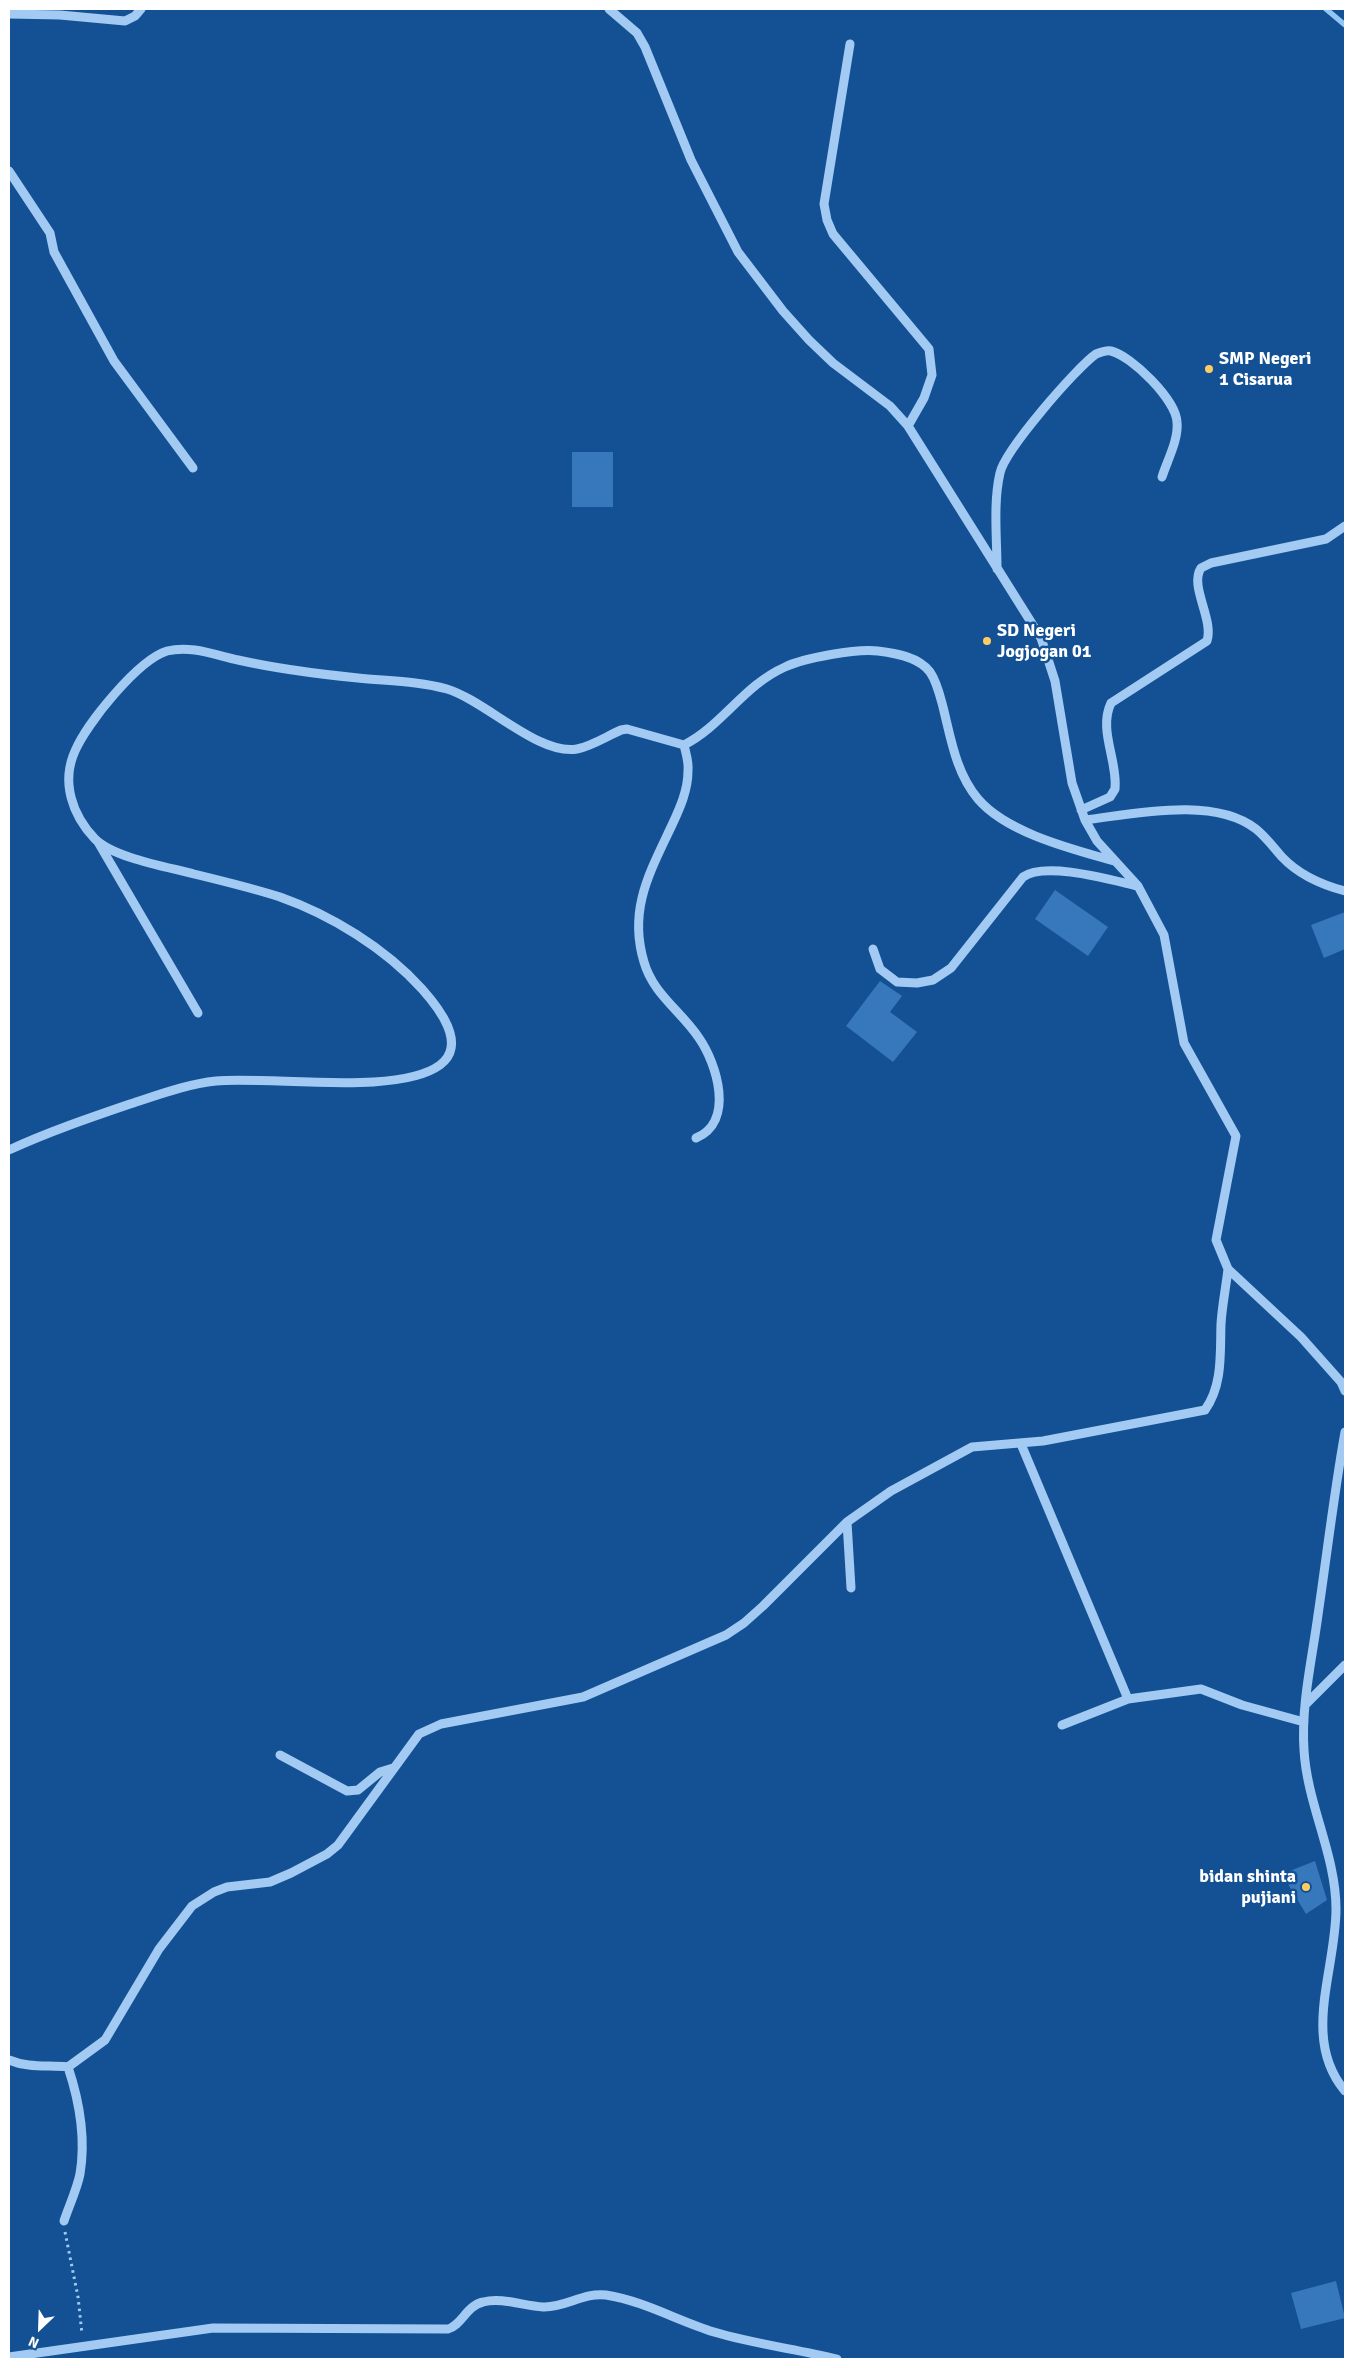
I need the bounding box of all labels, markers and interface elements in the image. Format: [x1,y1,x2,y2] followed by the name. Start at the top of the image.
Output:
[1219,348,1311,390] place label: SMP Negeri 1 Cisarua
[1203,363,1215,375] marker: SMP Negeri 1 Cisarua
[997,620,1092,662] place label: SD Negeri Jogjogan 01
[981,635,993,647] marker: SD Negeri Jogjogan 01
[1199,1866,1296,1908] place label: bidan shinta pujiani
[1300,1881,1312,1893] marker: bidan shinta pujiani
[15,2303,65,2353] north arrow
[26,2332,42,2352] text: N

